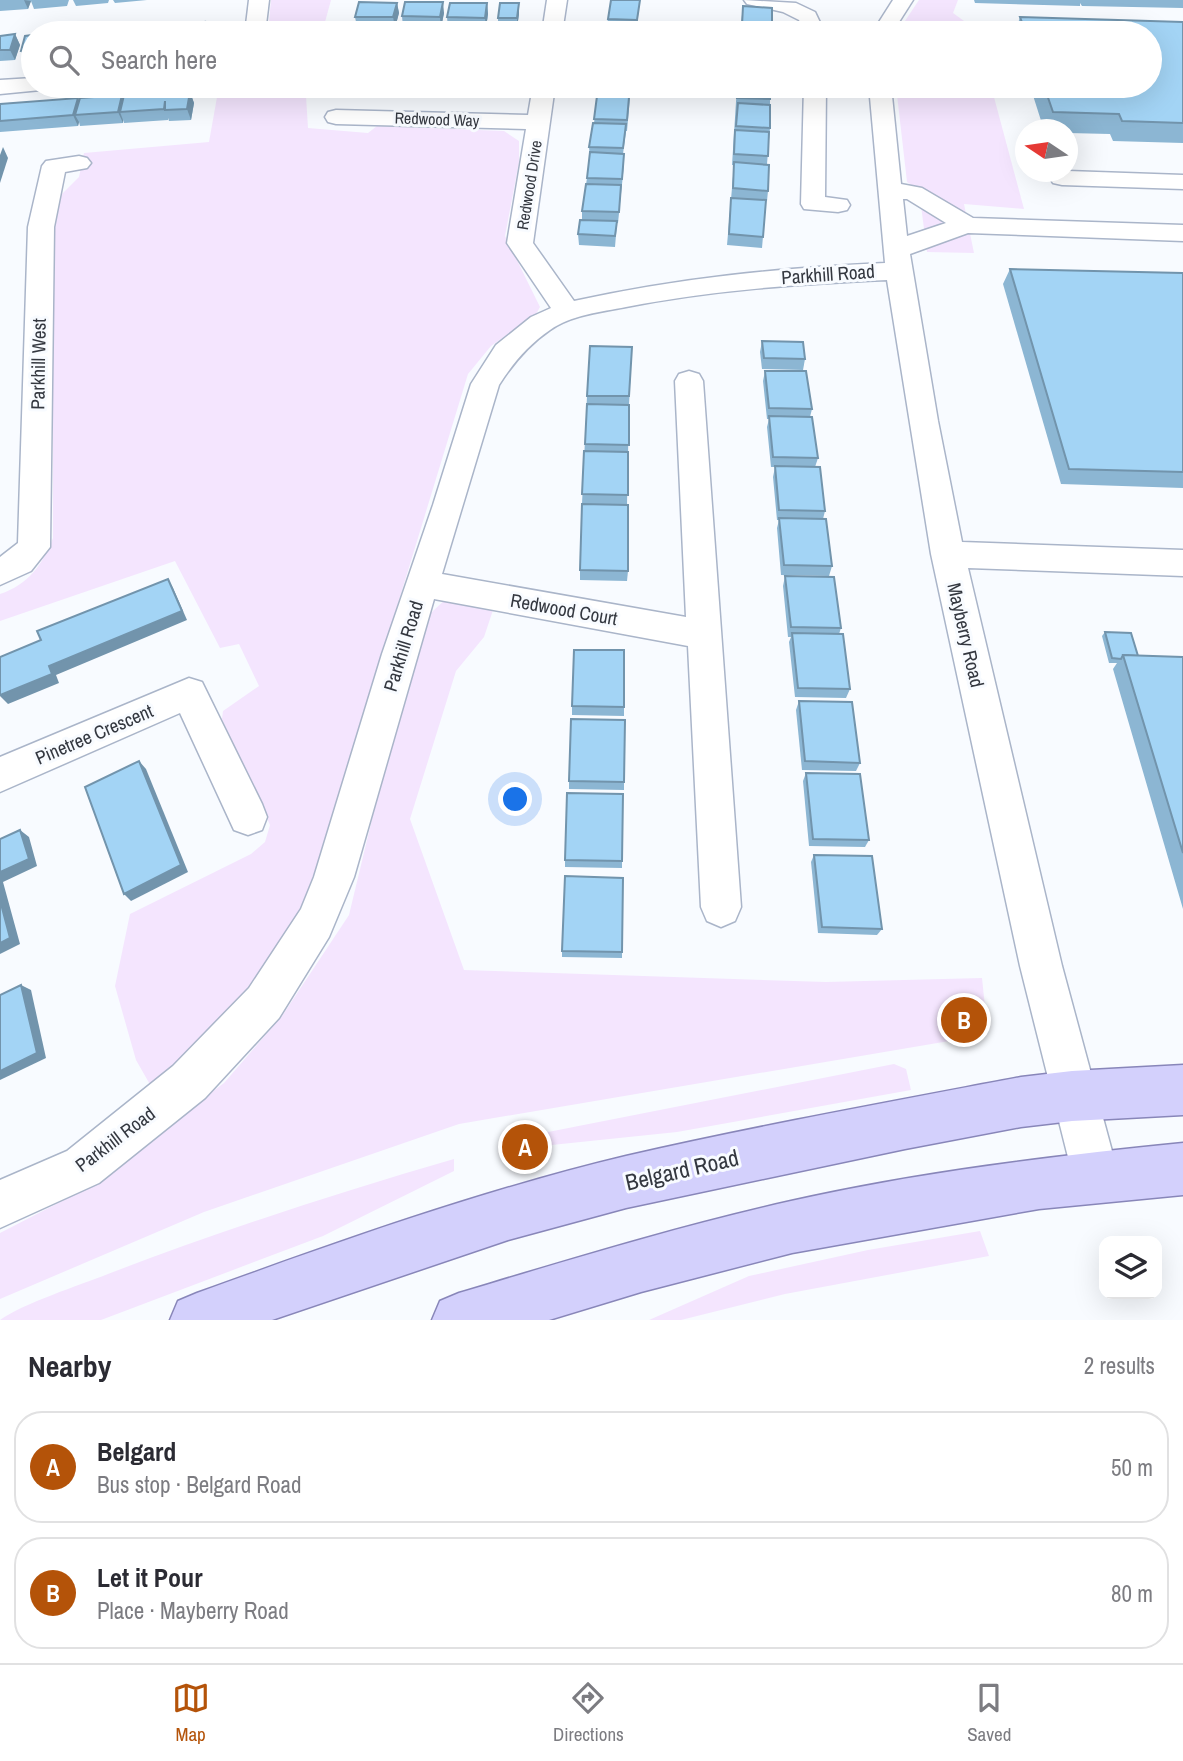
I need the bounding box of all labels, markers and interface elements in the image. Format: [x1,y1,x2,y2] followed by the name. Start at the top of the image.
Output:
[21,21,1162,98] search box
[45,41,83,79] icon: search
[101,42,217,77] text: Search here
[394,107,480,131] street label: Redwood Way
[1015,119,1078,182] north arrow
[511,139,547,231] street label: Redwood Drive
[780,258,876,290] street label: Parkhill Road
[24,317,52,410] street label: Parkhill West
[941,580,991,690] street label: Mayberry Road
[508,587,620,631] street label: Redwood Court
[377,597,429,695] street label: Parkhill Road
[31,697,157,771] street label: Pinetree Crescent
[498,782,532,816] your location
[941,994,987,1046] pin: B
[70,1100,160,1178] street label: Parkhill Road
[502,1121,548,1173] pin: A
[622,1141,742,1198] street label: Belgard Road
[1099,1236,1162,1299] map controls
[1099,1236,1162,1299] button: layers
[28,1346,111,1386] text: Nearby
[1084,1350,1155,1381] text: 2 results
[97,1434,176,1469] text: Belgard
[46,1452,60,1483] text: A
[1111,1452,1153,1483] text: 50 m
[97,1469,301,1500] text: Bus stop · Belgard Road
[97,1560,202,1595] text: Let it Pour
[46,1578,60,1609] text: B
[1111,1578,1153,1609] text: 80 m
[97,1595,289,1626] text: Place · Mayberry Road
[172,1679,210,1747] tab: Map
[553,1679,624,1747] tab: Directions
[967,1679,1011,1747] tab: Saved

